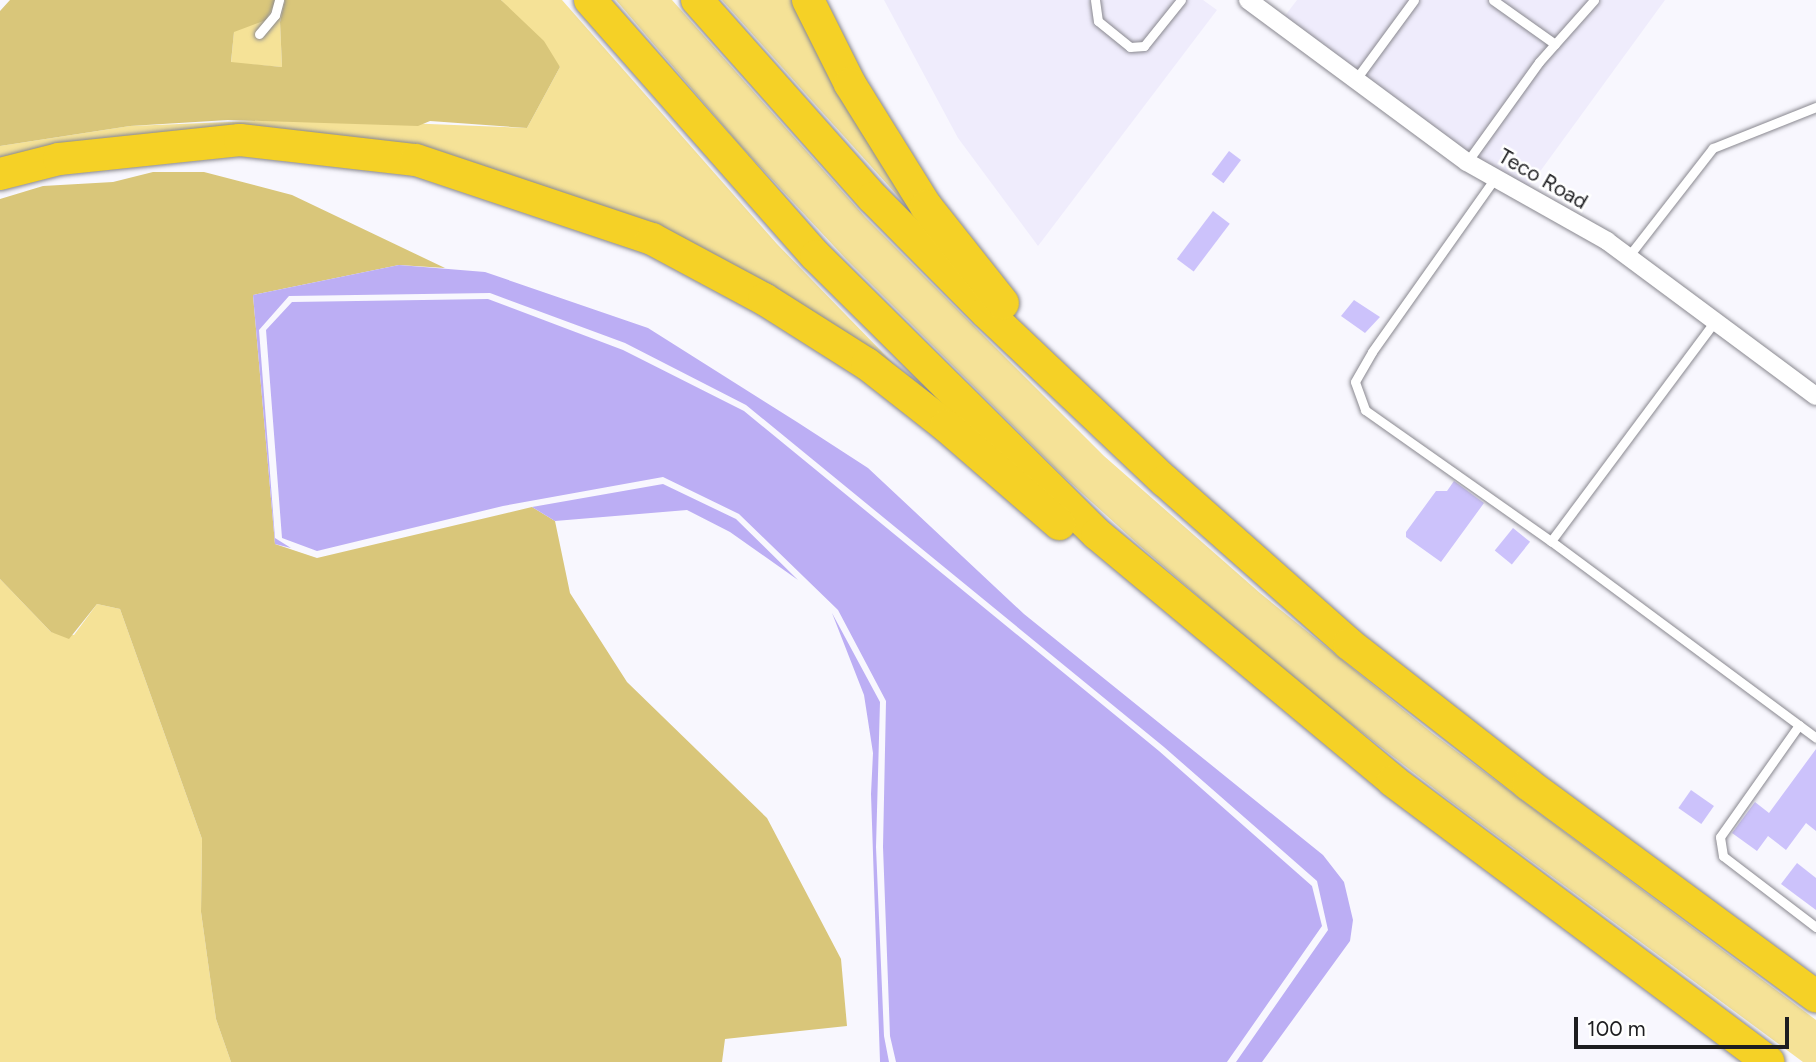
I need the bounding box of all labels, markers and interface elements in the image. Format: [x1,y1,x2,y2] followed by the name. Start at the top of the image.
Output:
[1494,143,1592,215] street label: Teco Road
[1578,1002,1793,1046] scale bar
[1587,1016,1646,1041] text: 100 m

